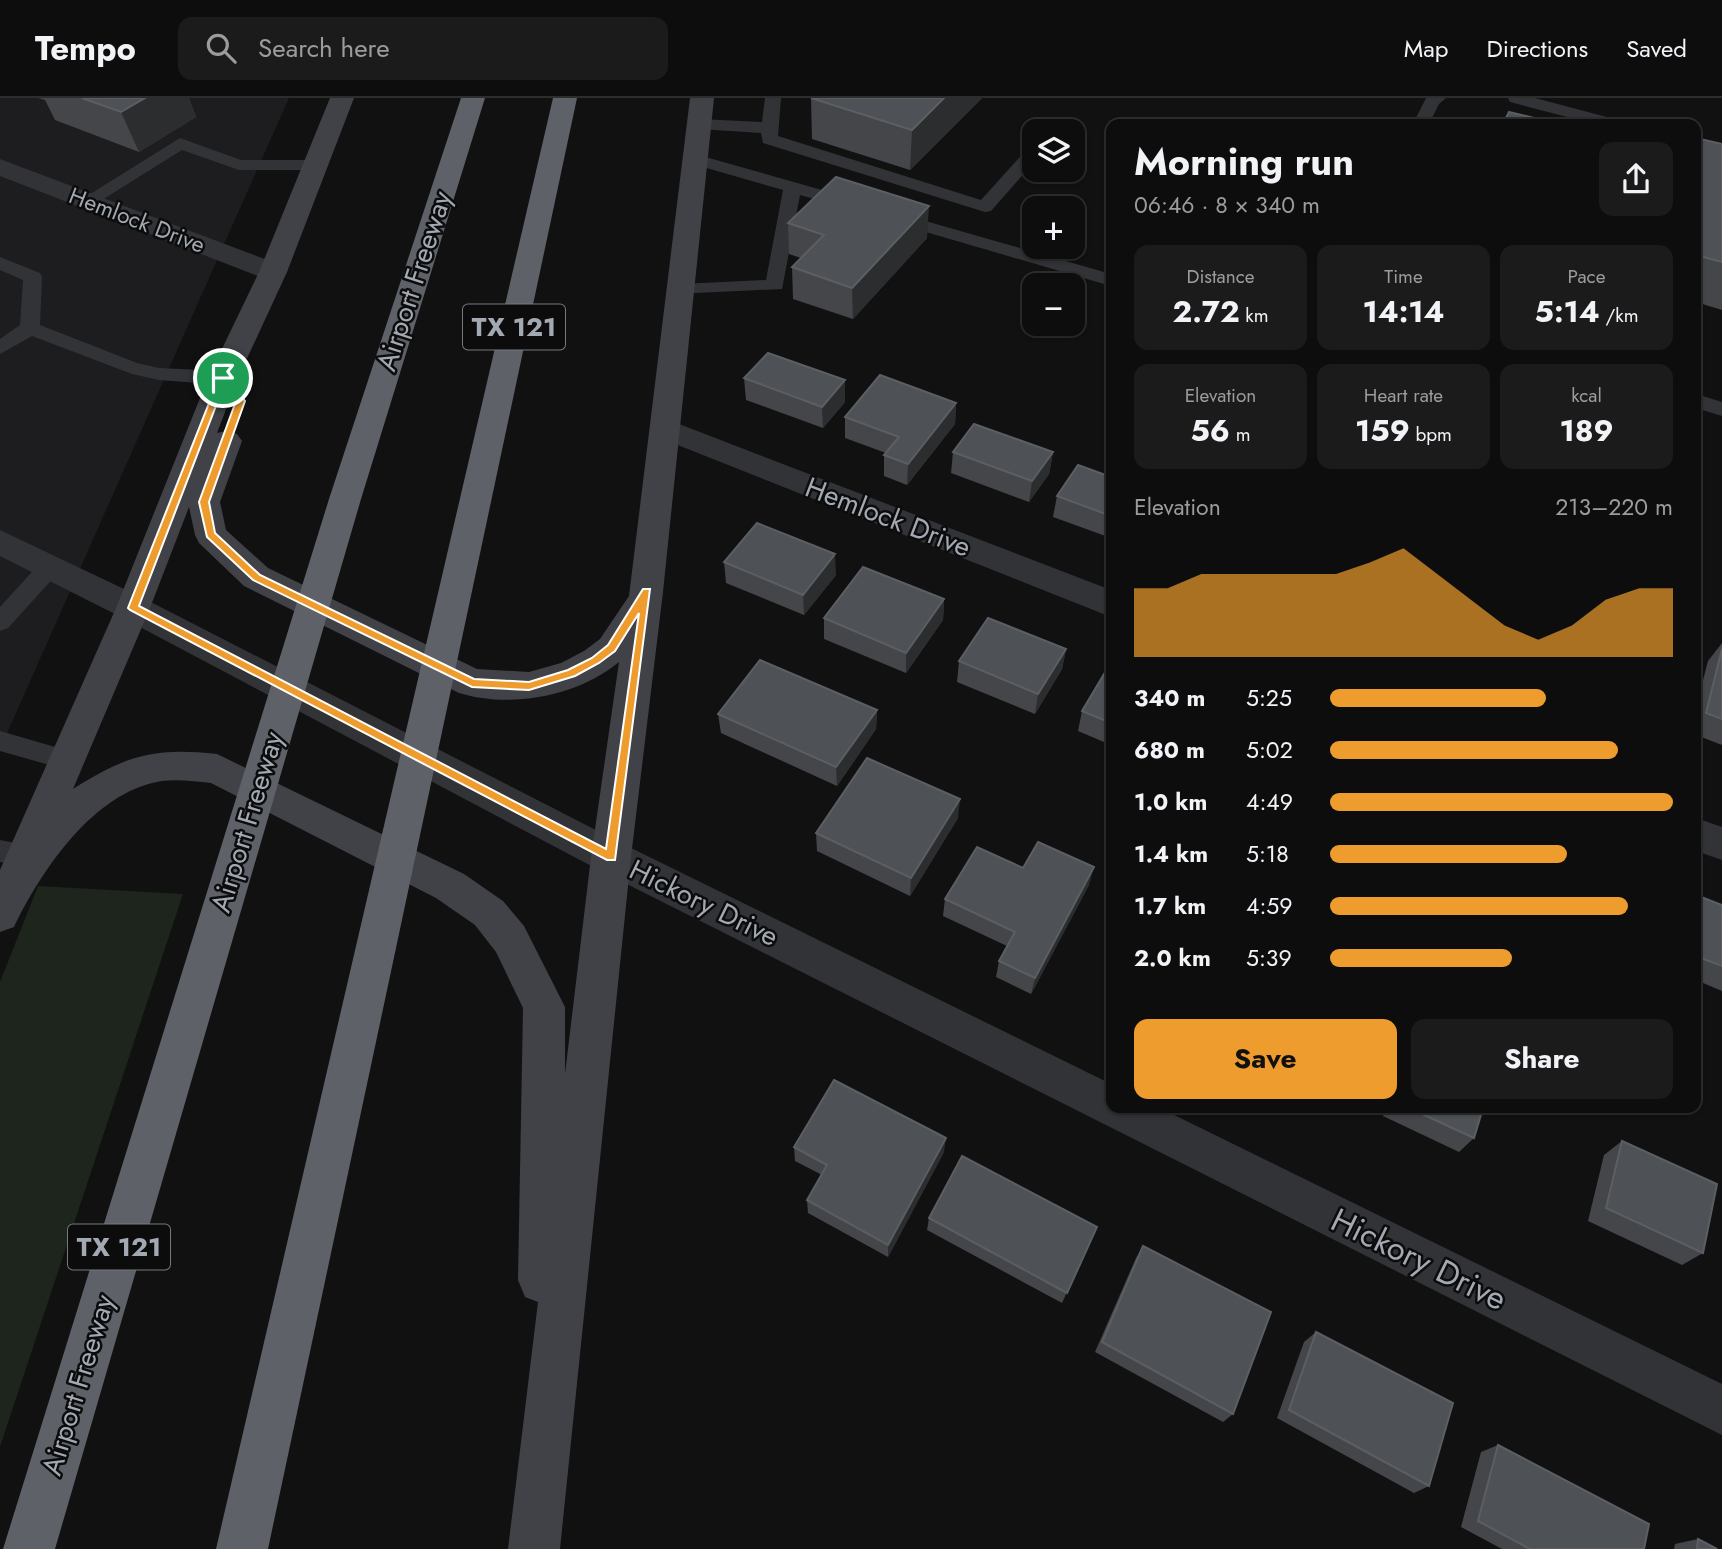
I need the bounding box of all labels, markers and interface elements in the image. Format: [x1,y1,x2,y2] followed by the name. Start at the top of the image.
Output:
[178,17,668,80] search box
[35,25,136,72] text: Tempo
[202,29,240,67] icon: search
[258,29,390,67] text: Search here
[1404,31,1449,66] text: Map
[1487,31,1588,66] text: Directions
[1626,31,1687,66] text: Saved
[1022,119,1085,336] map controls
[1022,119,1085,182] button: layers
[1134,134,1354,189] text: Morning run
[1599,142,1673,216] button: share
[64,178,210,262] street label: Hemlock Drive
[366,185,463,376] street label: Airport Freeway
[1134,188,1320,222] text: 06:46 · 8 × 340 m
[1022,196,1085,259] button: +
[1186,263,1255,290] text: Distance
[1384,263,1423,290] text: Time
[1568,263,1605,290] text: Pace
[1022,273,1085,336] button: −
[1172,290,1240,333] text: 2.72
[1362,290,1445,333] text: 14:14
[1535,290,1600,333] text: 5:14
[1240,302,1269,329] text: km
[1600,302,1638,329] text: /km
[463,304,565,350] road number: TX 121
[193,348,253,408] pin
[204,359,242,397] icon: arrive
[1185,382,1256,409] text: Elevation
[1364,382,1443,409] text: Heart rate
[1571,382,1602,409] text: kcal
[1191,409,1230,452] text: 56
[1355,409,1410,452] text: 159
[1559,409,1614,452] text: 189
[1230,421,1250,448] text: m
[1410,421,1452,448] text: bpm
[799,467,977,567] street label: Hemlock Drive
[1134,490,1221,524] text: Elevation
[1555,490,1673,524] text: 213–220 m
[1134,681,1205,715] text: 340 m
[1246,681,1292,715] text: 5:25
[200,726,294,917] street label: Airport Freeway
[1134,733,1205,767] text: 680 m
[1246,733,1293,767] text: 5:02
[1134,785,1207,819] text: 1.0 km
[1246,785,1293,819] text: 4:49
[1134,837,1208,871] text: 1.4 km
[1246,837,1289,871] text: 5:18
[623,849,785,957] street label: Hickory Drive
[1134,889,1206,923] text: 1.7 km
[1246,889,1293,923] text: 4:59
[1134,941,1211,975] text: 2.0 km
[1246,941,1292,975] text: 5:39
[1134,1019,1397,1099] button: Save
[1411,1019,1673,1099] button: Share
[1323,1196,1515,1322] street label: Hickory Drive
[68,1224,170,1270] road number: TX 121
[31,1289,125,1480] street label: Airport Freeway

